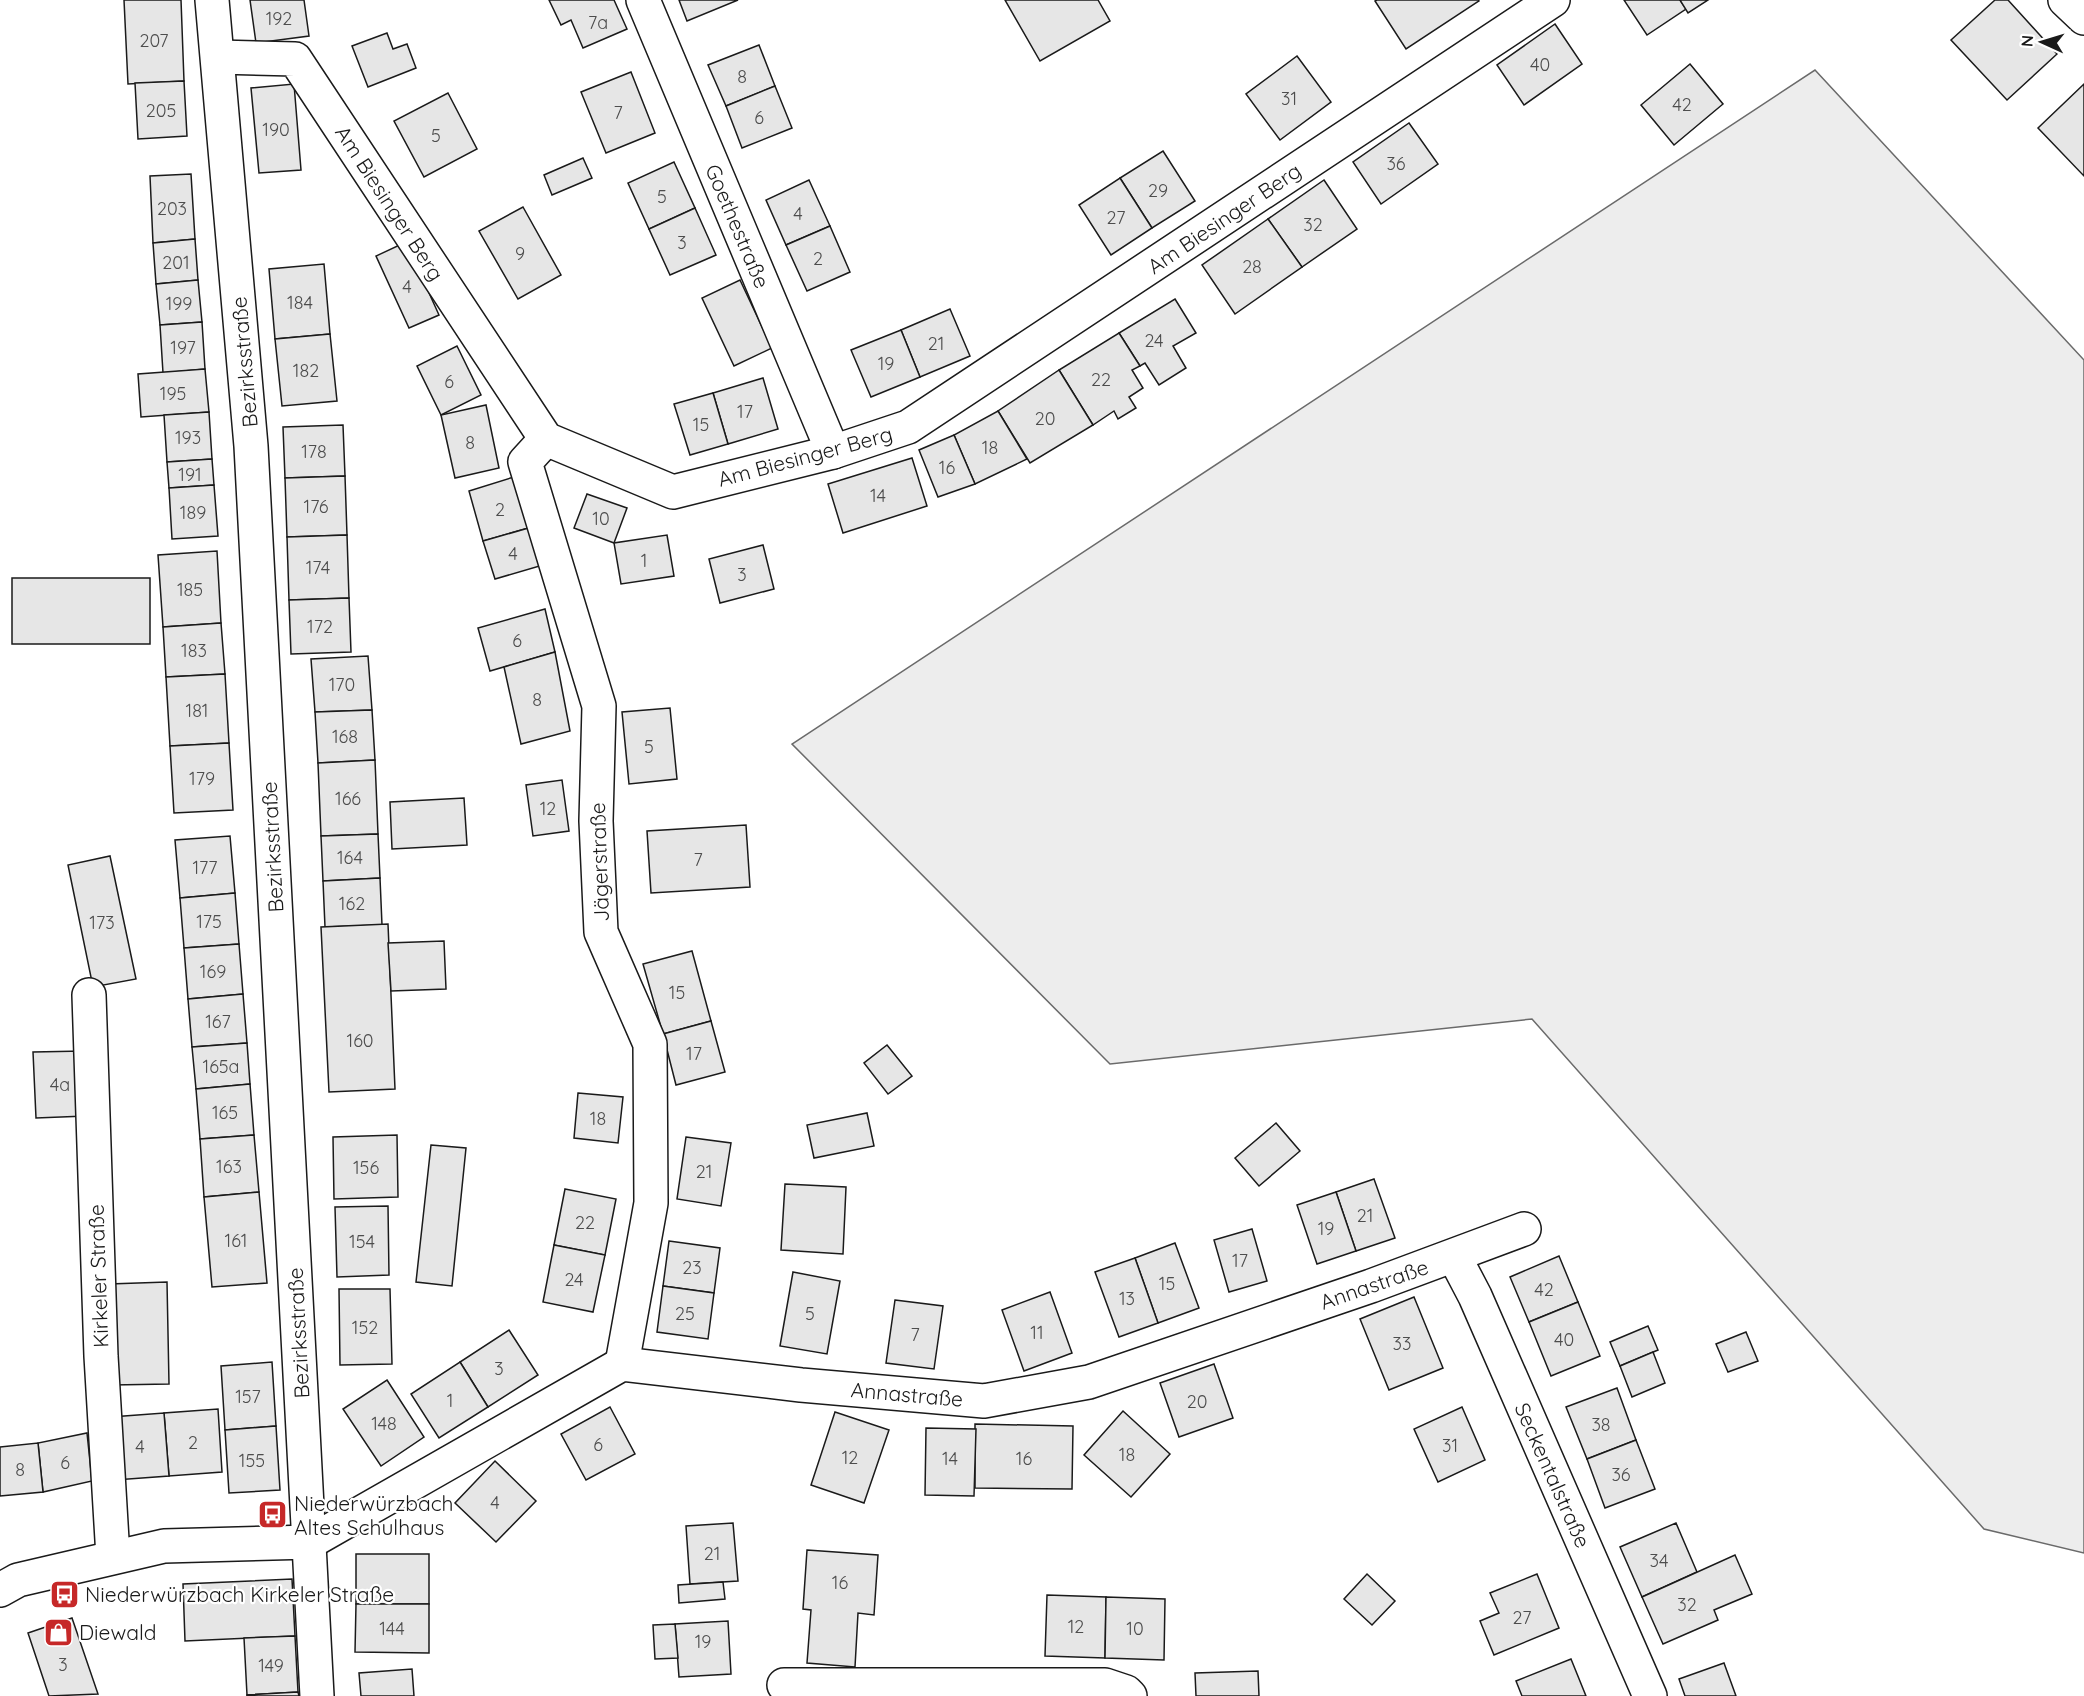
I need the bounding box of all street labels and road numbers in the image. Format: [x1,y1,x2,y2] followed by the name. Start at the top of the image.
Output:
[330,121,450,285] street label: Am Biesinger Berg
[1142,157,1306,279] street label: Am Biesinger Berg
[700,160,776,292] street label: Goethestraße
[225,295,263,429] street label: Bezirksstraße
[715,420,895,492] street label: Am Biesinger Berg
[256,781,288,913] street label: Bezirksstraße
[584,802,614,922] street label: Jägerstraße
[82,1204,114,1348] street label: Kirkeler Straße
[1316,1253,1432,1315] street label: Annastraße
[282,1267,314,1399] street label: Bezirksstraße
[850,1376,964,1412] street label: Annastraße
[1509,1398,1597,1552] street label: Seckentalstraße

